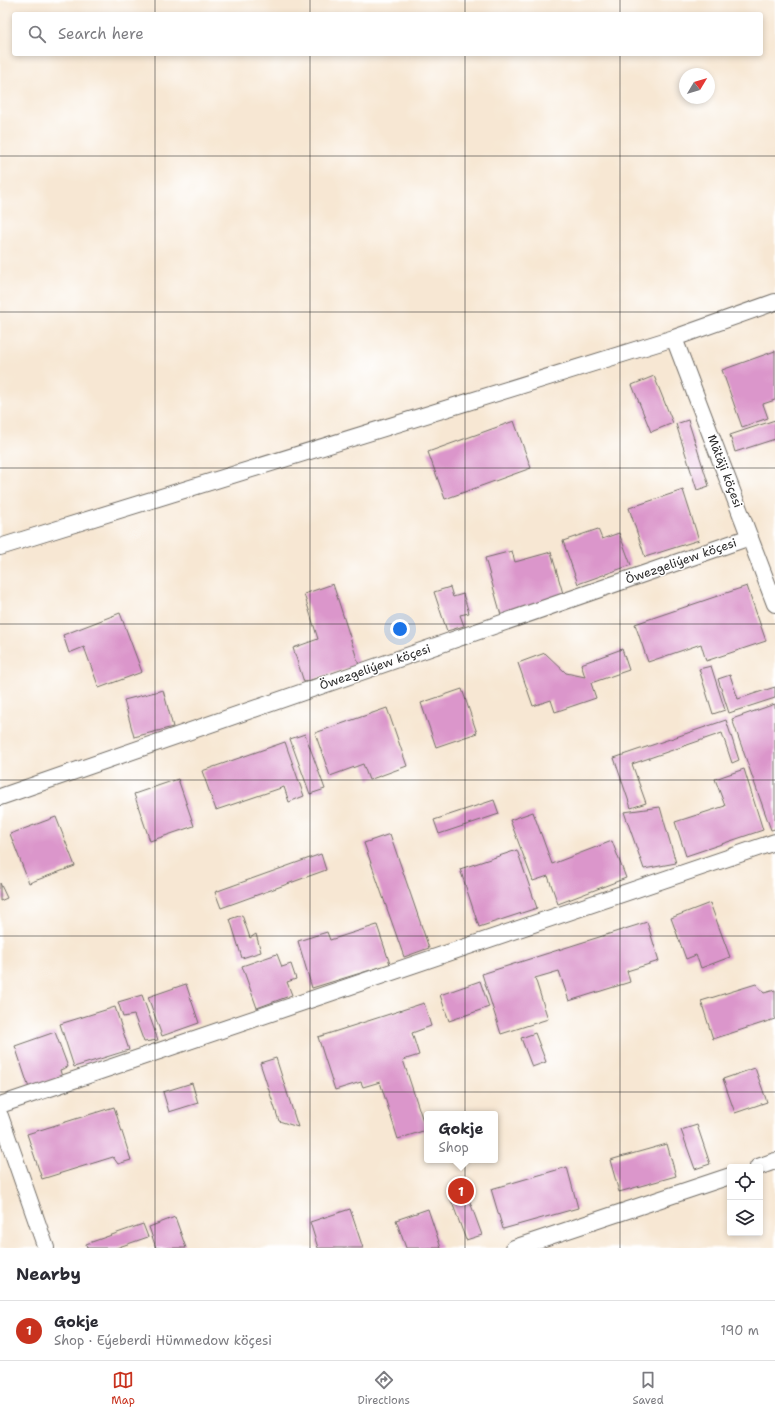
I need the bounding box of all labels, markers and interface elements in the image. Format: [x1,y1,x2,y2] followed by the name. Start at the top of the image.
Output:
[12,12,763,56] search box
[26,23,48,45] icon: search
[58,24,144,44] text: Search here
[679,68,715,104] north arrow
[704,432,746,510] street label: Mätäji köçesi
[623,534,739,588] street label: Öwezgeliýew köçesi
[390,619,410,639] your location
[317,640,433,694] street label: Öwezgeliýew köçesi
[424,1111,498,1163] popup
[439,1119,483,1139] text: Gokje
[439,1139,469,1156] text: Shop
[727,1164,763,1236] map controls
[727,1164,763,1200] button: locate
[448,1176,474,1206] pin: 1
[727,1200,763,1236] button: layers
[16,1263,81,1285] text: Nearby
[54,1312,99,1332] text: Gokje
[26,1322,32,1339] text: 1
[720,1322,759,1339] text: 190 m
[54,1332,272,1349] text: Shop · Eýeberdi Hümmedow köçesi
[111,1369,135,1408] tab: Map
[357,1369,410,1408] tab: Directions
[632,1369,664,1408] tab: Saved

